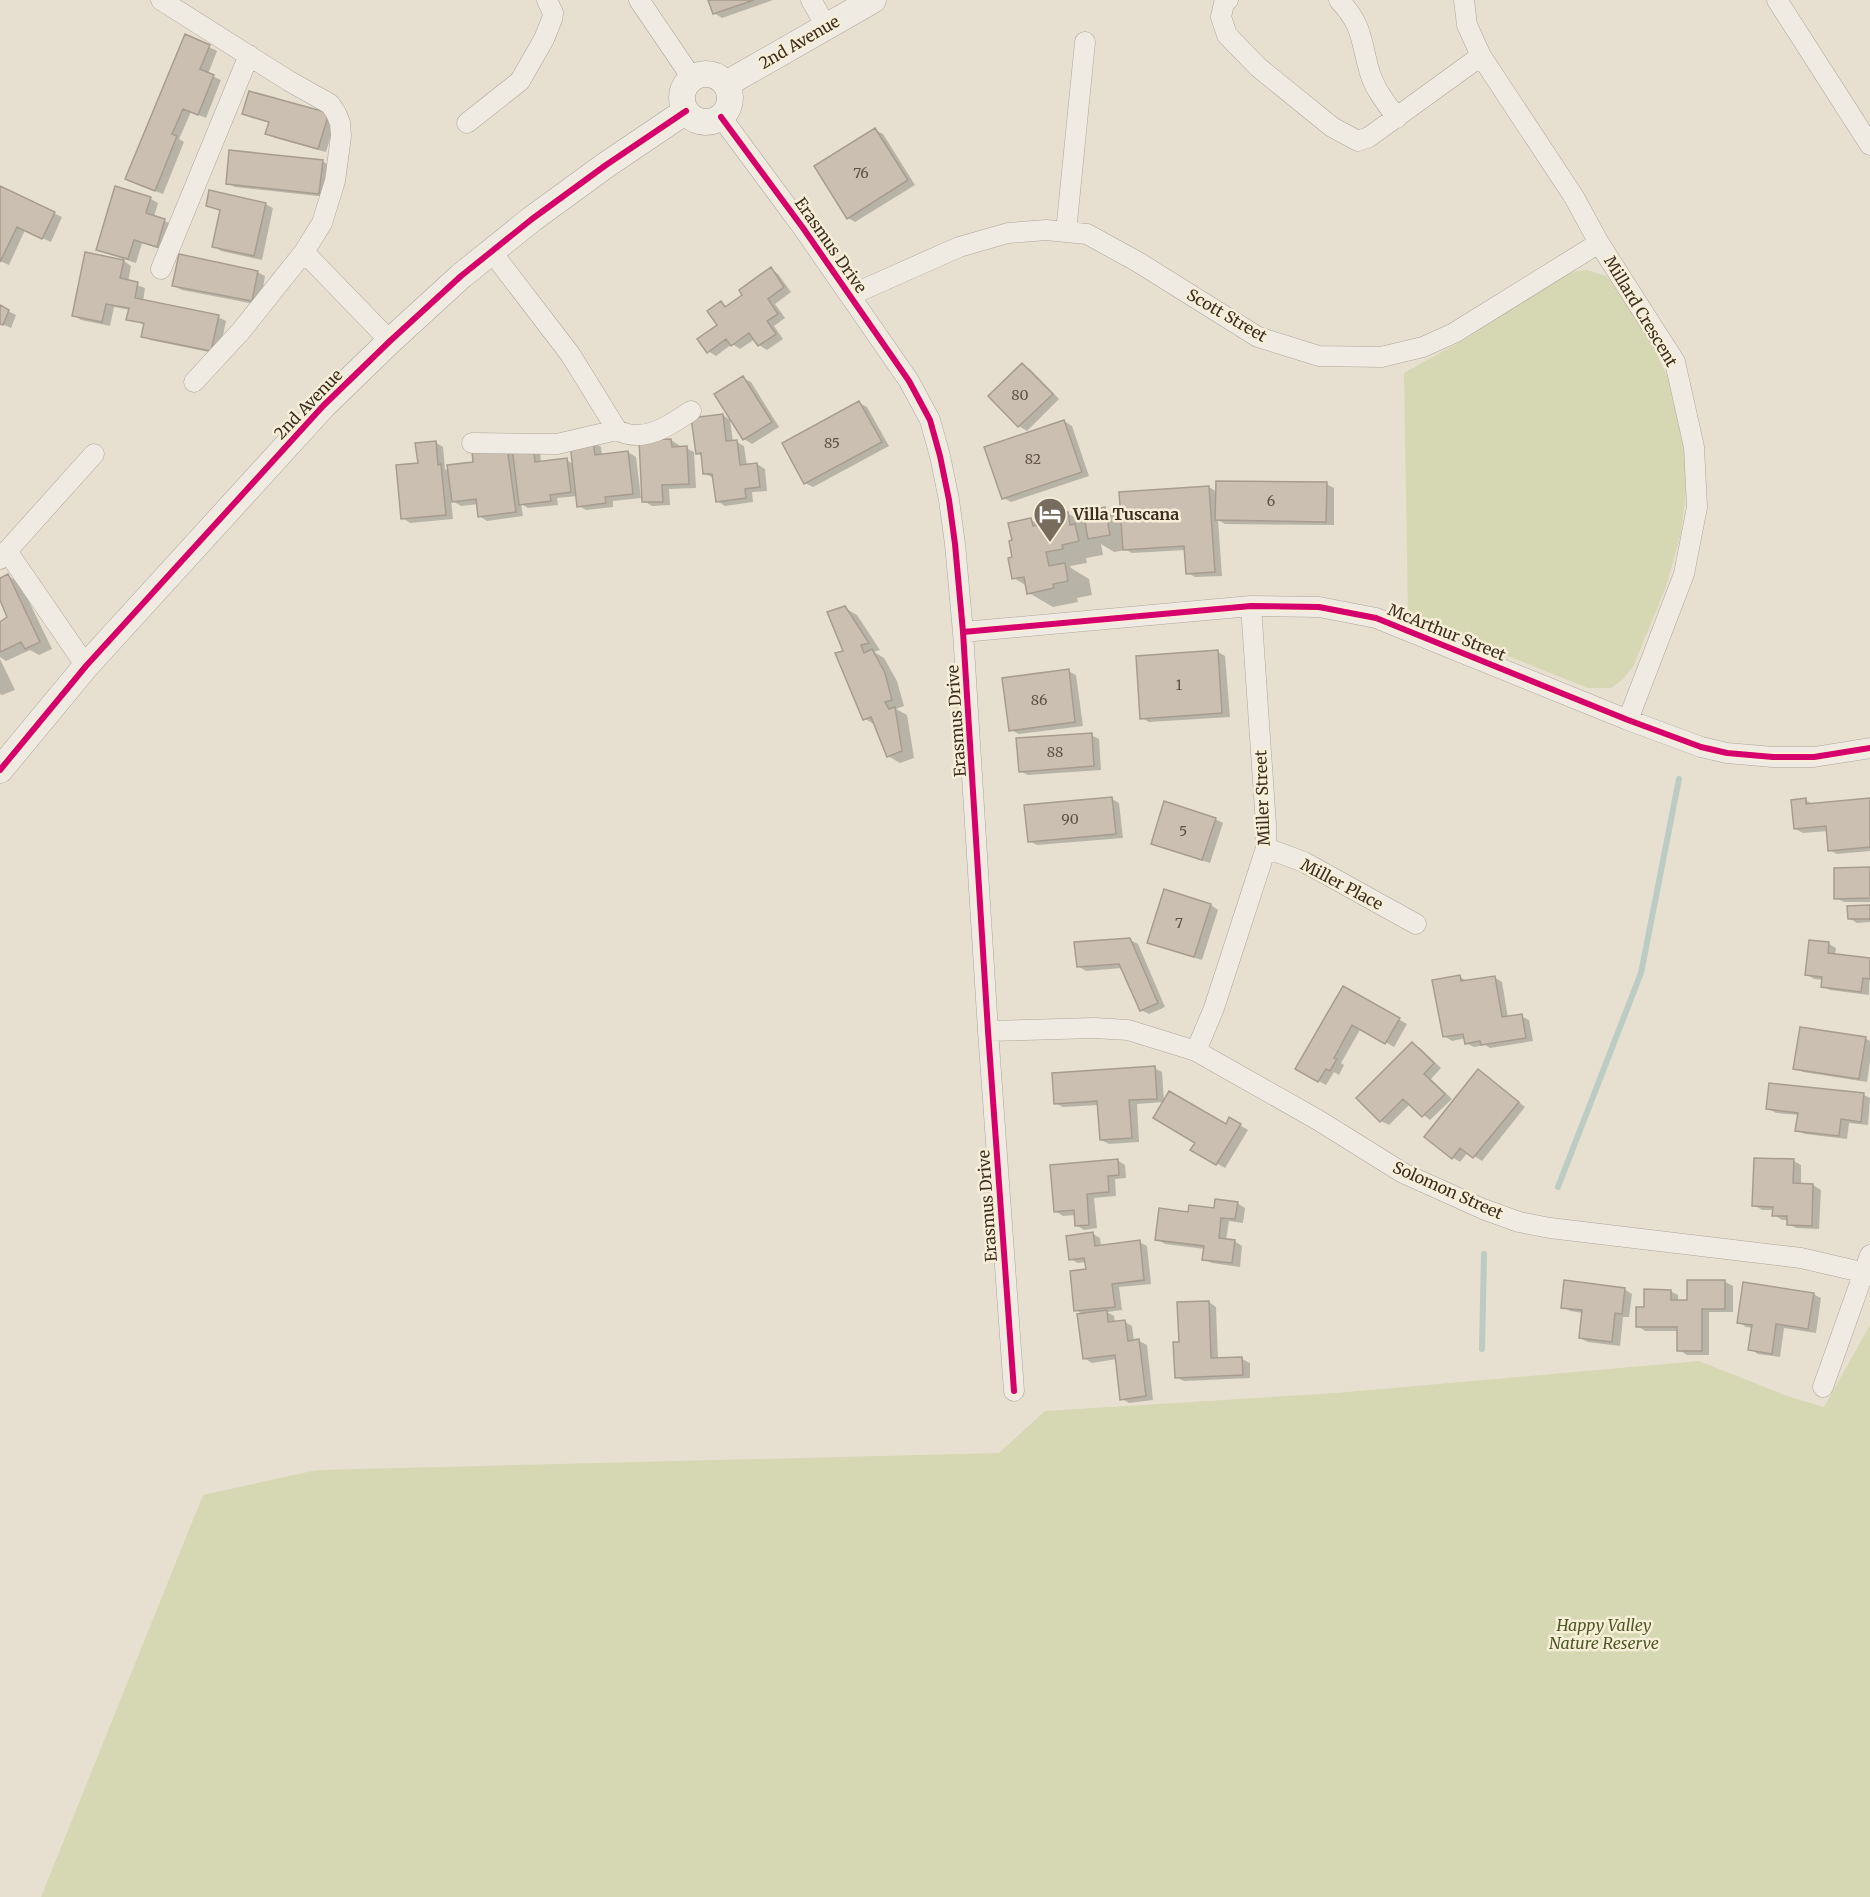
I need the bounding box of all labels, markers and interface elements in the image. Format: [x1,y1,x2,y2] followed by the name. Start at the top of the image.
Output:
[755,11,843,73] street label: 2nd Avenue
[853,164,869,182] house number: 76
[791,193,871,297] street label: Erasmus Drive
[1600,252,1682,371] street label: Millard Crescent
[1183,284,1271,346] street label: Scott Street
[270,365,346,443] street label: 2nd Avenue
[1011,386,1029,404] house number: 80
[824,434,840,452] house number: 85
[1025,450,1041,468] house number: 82
[1267,492,1275,510] house number: 6
[1032,496,1068,543] hotel icon: Villa Tuscana
[1072,504,1179,524] place label: Villa Tuscana
[1385,599,1510,665] street label: McArthur Street
[942,664,970,778] street label: Erasmus Drive
[1176,676,1182,694] house number: 1
[1031,691,1047,709] house number: 86
[1047,743,1063,761] house number: 88
[1250,749,1274,846] street label: Miller Street
[1061,810,1079,828] house number: 90
[1179,822,1187,840] house number: 5
[1297,854,1387,914] street label: Miller Place
[1175,914,1183,932] house number: 7
[973,1149,1001,1263] street label: Erasmus Drive
[1390,1157,1507,1224] street label: Solomon Street
[1549,1615,1659,1653] park label: Happy Valley Nature Reserve

